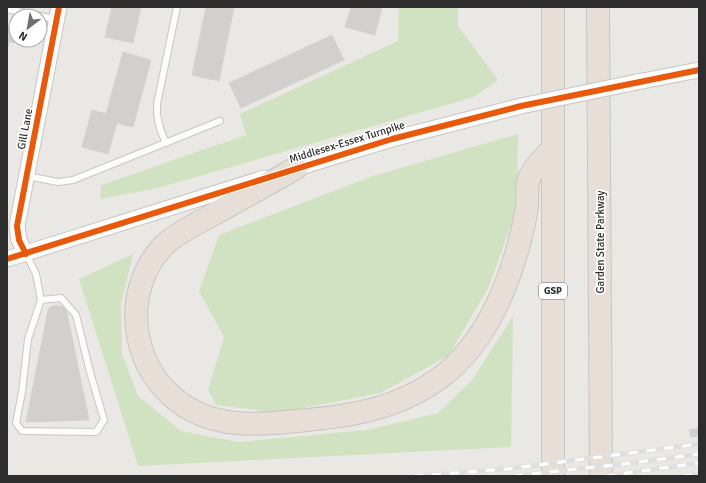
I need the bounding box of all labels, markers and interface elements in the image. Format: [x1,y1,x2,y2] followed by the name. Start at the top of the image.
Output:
[8,8,48,48] north arrow
[16,29,30,44] text: N
[15,107,35,151] street label: Gill Lane
[288,118,406,166] street label: Middlesex-Essex Turnpike
[594,190,607,294] street label: Garden State Parkway
[539,283,567,299] road number: GSP

